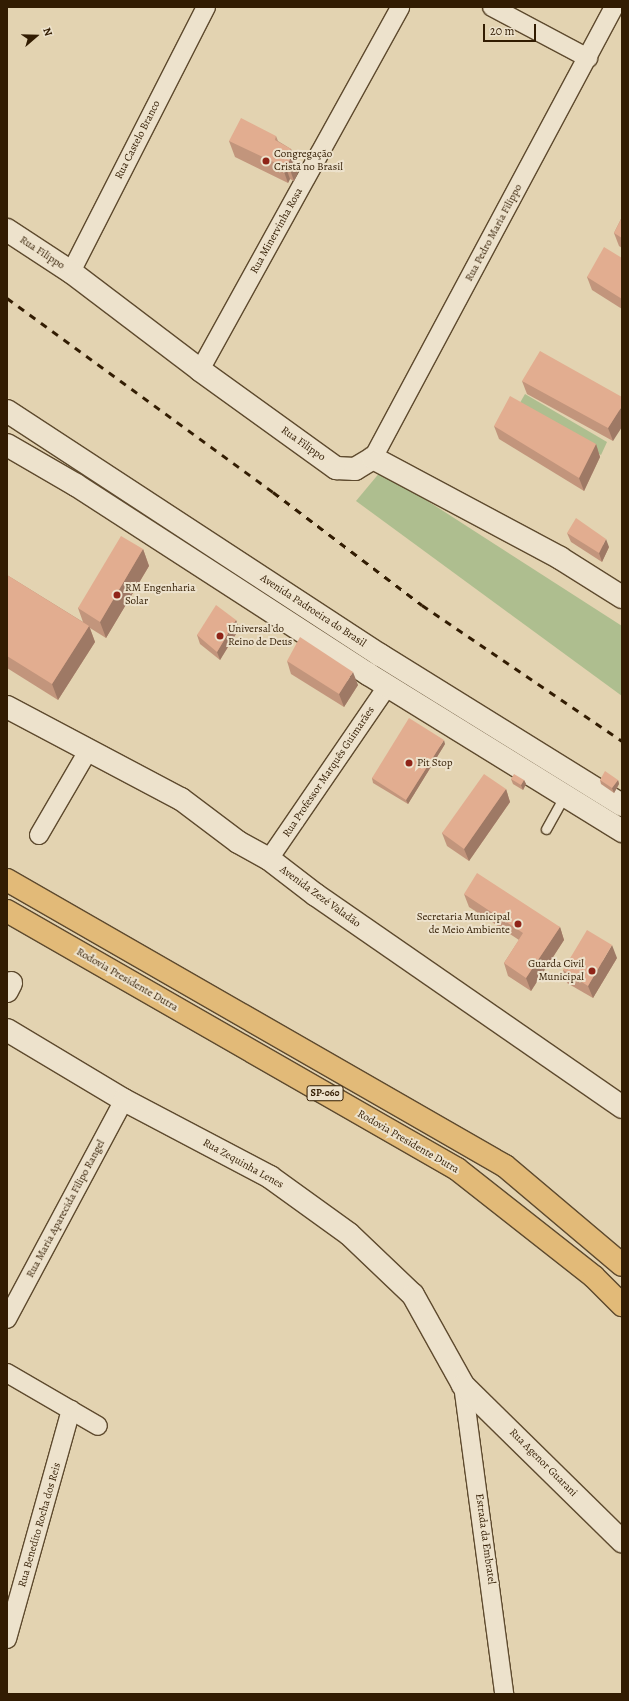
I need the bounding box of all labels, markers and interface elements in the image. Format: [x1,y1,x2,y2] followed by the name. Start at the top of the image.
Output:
[16,16,56,56] north arrow
[485,16,538,42] scale bar
[490,23,514,39] text: 20 m
[39,25,56,38] text: N
[112,98,164,182] street label: Rua Castelo Branco
[274,148,343,174] place label: Congregação Cristã no Brasil
[261,156,271,166] marker: Congregação Cristã no Brasil
[463,182,525,284] street label: Rua Pedro Maria Filippo
[248,186,306,276] street label: Rua Minervinha Rosa
[17,234,67,272] street label: Rua Filippo
[278,424,328,464] street label: Rua Filippo
[258,572,368,650] street label: Avenida Padroeira do Brasil
[125,582,195,608] place label: RM Engenharia Solar
[112,590,122,600] marker: RM Engenharia Solar
[228,623,292,649] place label: Universal do Reino de Deus
[215,631,225,641] marker: Universal do Reino de Deus
[280,704,378,840] street label: Rua Professor Marquês Guimarães
[417,756,453,770] place label: Pit Stop
[404,758,414,768] marker: Pit Stop
[277,863,363,931] street label: Avenida Zezé Valadão
[417,911,510,937] place label: Secretaria Municipal de Meio Ambiente
[513,919,523,929] marker: Secretaria Municipal de Meio Ambiente
[74,946,180,1014] street label: Rodovia Presidente Dutra
[528,958,584,984] place label: Guarda Civil Municipal
[587,966,597,976] marker: Guarda Civil Municipal
[306,1085,344,1101] road number: SP-060
[355,1108,461,1176] street label: Rodovia Presidente Dutra
[200,1136,286,1192] street label: Rua Zequinha Lenes
[24,1138,108,1280] street label: Rua Maria Aparecida Filipo Rangel
[506,1426,580,1500] street label: Rua Agenor Guarani
[16,1461,64,1589] street label: Rua Benedito Rocha dos Reis
[472,1493,498,1585] street label: Estrada da Embratel

